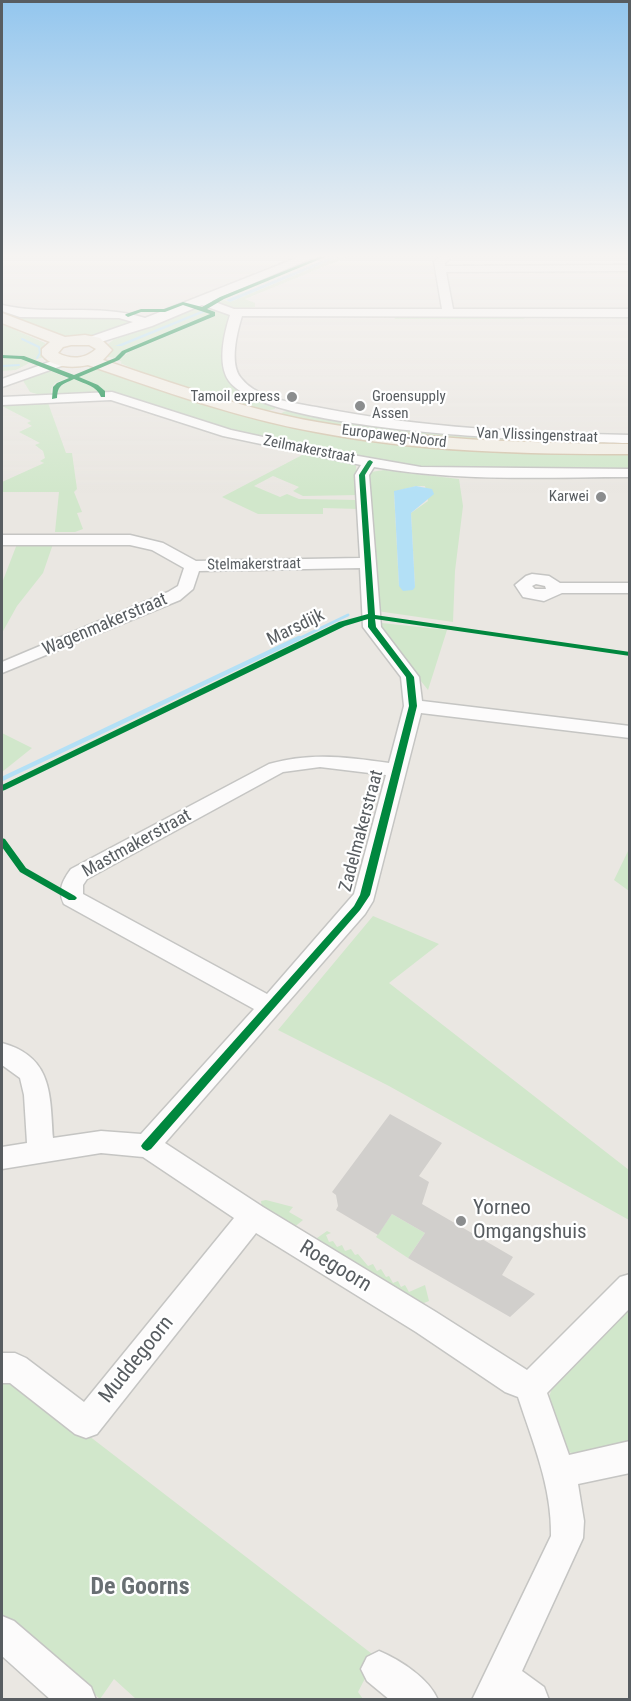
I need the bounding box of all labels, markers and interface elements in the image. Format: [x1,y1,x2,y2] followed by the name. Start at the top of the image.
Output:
[191,388,280,406] place label: Tamoil express
[372,388,446,423] place label: Groensupply Assen
[285,390,299,404] marker: Tamoil express
[353,399,367,413] marker: Groensupply Assen
[341,422,447,452] street label: Europaweg-Noord
[476,425,598,447] street label: Van Vlissingenstraat
[262,432,356,468] street label: Zeilmakerstraat
[549,488,589,506] place label: Karwei
[594,490,608,504] marker: Karwei
[207,555,301,575] street label: Stelmakerstraat
[39,589,171,661] street label: Wagenmakerstraat
[264,605,328,651] street label: Marsdijk
[335,768,389,894] street label: Zadelmakerstraat
[79,805,195,883] street label: Mastmakerstraat
[473,1196,587,1246] place label: Yorneo Omgangshuis
[454,1214,468,1228] marker: Yorneo Omgangshuis
[294,1236,376,1298] street label: Roegoorn
[94,1311,180,1409] street label: Muddegoorn
[90,1574,190,1602] district label: De Goorns

